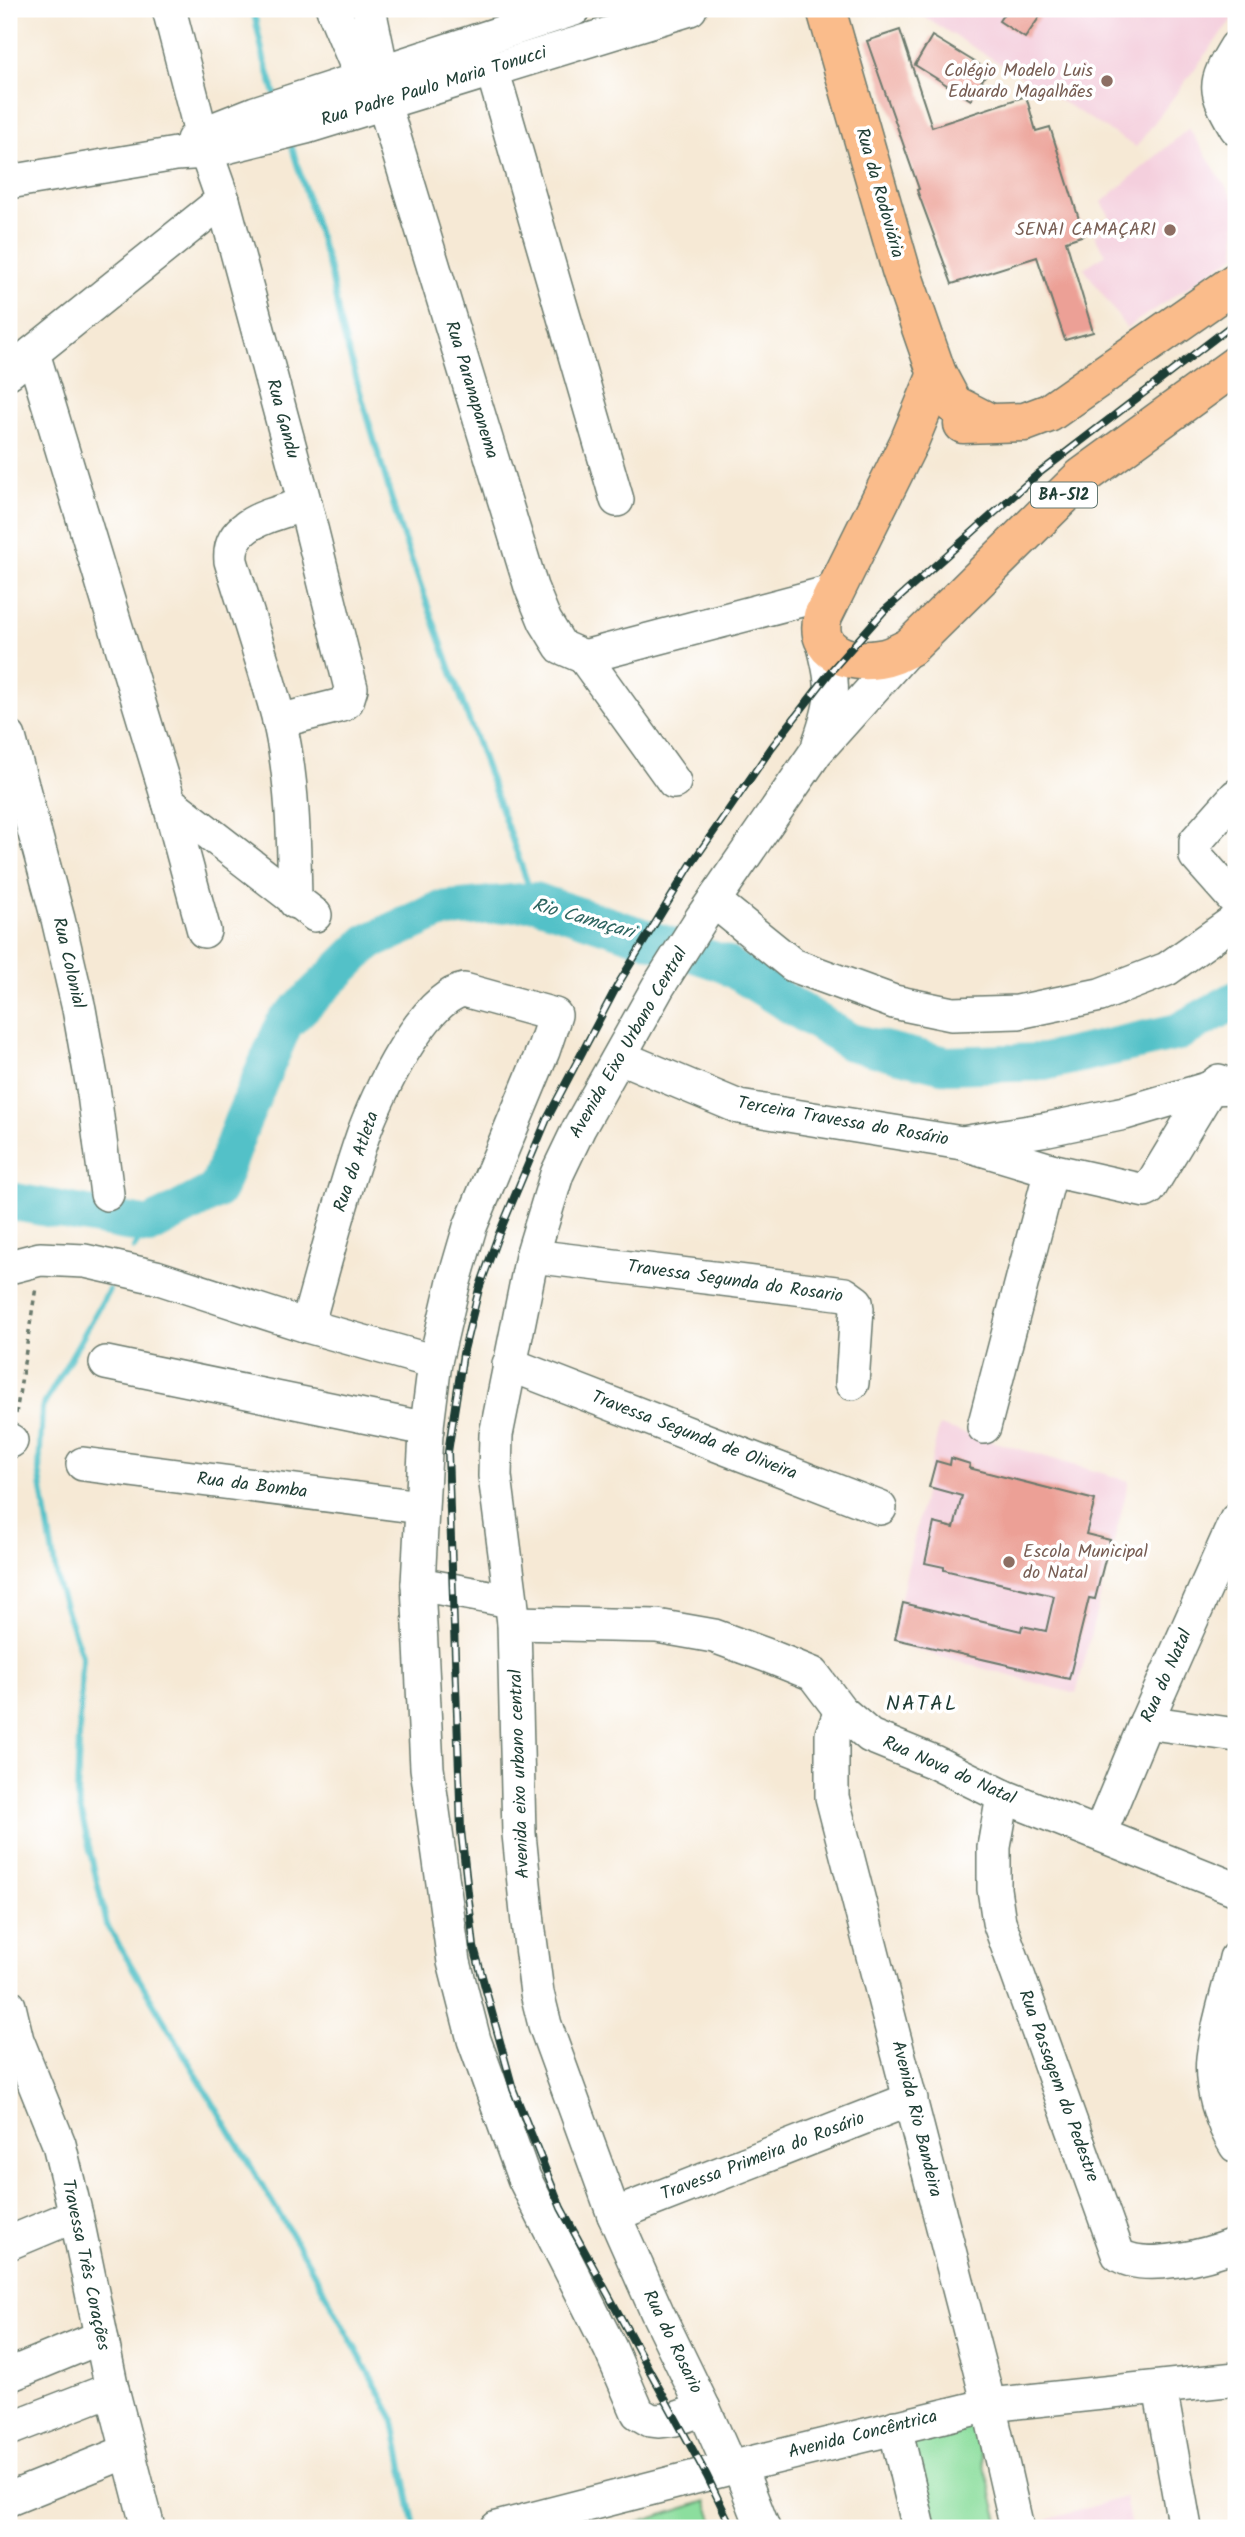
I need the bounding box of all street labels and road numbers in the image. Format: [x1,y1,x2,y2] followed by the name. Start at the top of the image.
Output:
[317,39,551,135] street label: Rua Padre Paulo Maria Tonucci
[847,124,911,262] street label: Rua da Rodoviária
[436,317,506,463] street label: Rua Paranapanema
[257,376,307,462] street label: Rua Gandu
[1031,482,1097,508] road number: BA-512
[43,914,93,1012] street label: Rua Colonial
[562,941,696,1144] street label: Avenida Eixo Urbano Central
[735,1089,951,1155] street label: Terceira Travessa do Rosário
[326,1108,388,1216] street label: Rua do Atleta
[625,1253,845,1311] street label: Travessa Segunda do Rosario
[587,1383,801,1489] street label: Travessa Segunda de Oliveira
[195,1465,309,1507] street label: Rua da Bomba
[1133,1624,1201,1727] street label: Rua do Natal
[502,1668,538,1879] street label: Avenida eixo urbano central
[878,1729,1021,1814] street label: Rua Nova do Natal
[1010,1986,1106,2186] street label: Rua Passagem do Pedestre
[883,2038,949,2200] street label: Avenida Rio Bandeira
[657,2105,869,2209] street label: Travessa Primeira do Rosário
[53,2177,117,2354] street label: Travessa Três Corações
[634,2285,710,2399] street label: Rua do Rosario
[785,2402,941,2468] street label: Avenida Concêntrica

